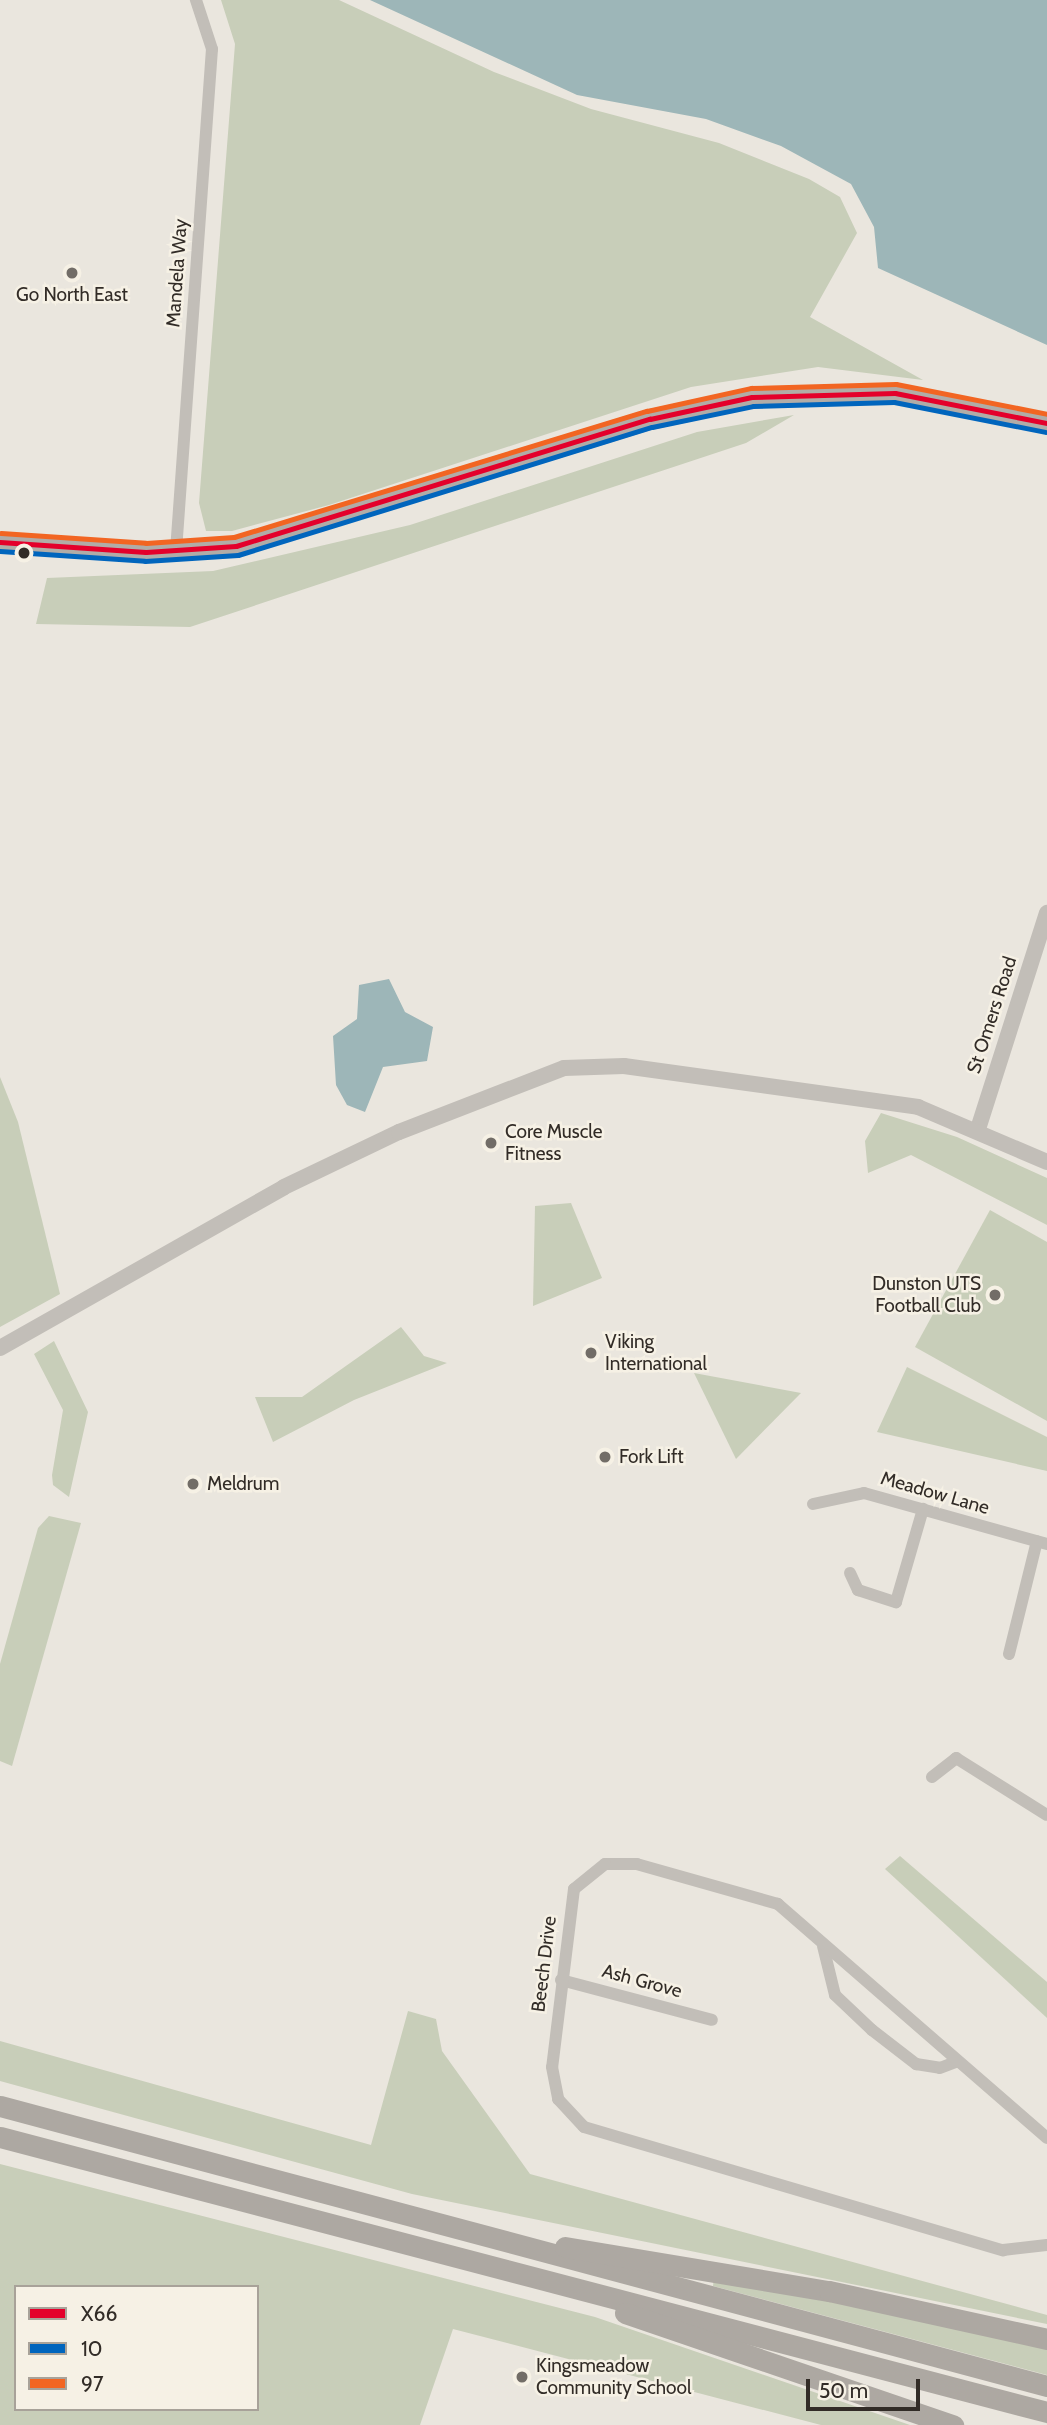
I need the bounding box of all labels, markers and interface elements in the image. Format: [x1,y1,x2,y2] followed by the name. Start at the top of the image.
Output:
[162,218,192,328] street label: Mandela Way
[64,265,80,281] marker: Go North East
[16,284,128,306] place label: Go North East
[17,546,31,560] unlabelled marker
[962,954,1022,1076] street label: St Omers Road
[505,1121,602,1165] place label: Core Muscle Fitness
[483,1135,499,1151] marker: Core Muscle Fitness
[872,1273,981,1317] place label: Dunston UTS Football Club
[987,1287,1003,1303] marker: Dunston UTS Football Club
[605,1331,707,1375] place label: Viking International
[583,1345,599,1361] marker: Viking International
[619,1446,684,1468] place label: Fork Lift
[597,1449,613,1465] marker: Fork Lift
[878,1467,992,1519] street label: Meadow Lane
[207,1473,279,1495] place label: Meldrum
[185,1476,201,1492] marker: Meldrum
[527,1915,561,2013] street label: Beech Drive
[600,1959,684,2003] street label: Ash Grove
[14,2285,259,2411] legend
[81,2301,117,2326] text: X66
[81,2336,103,2361] text: 10
[536,2355,691,2399] place label: Kingsmeadow Community School
[809,2366,923,2410] scale bar
[514,2369,530,2385] marker: Kingsmeadow Community School
[81,2371,104,2396] text: 97
[819,2378,868,2403] text: 50 m

